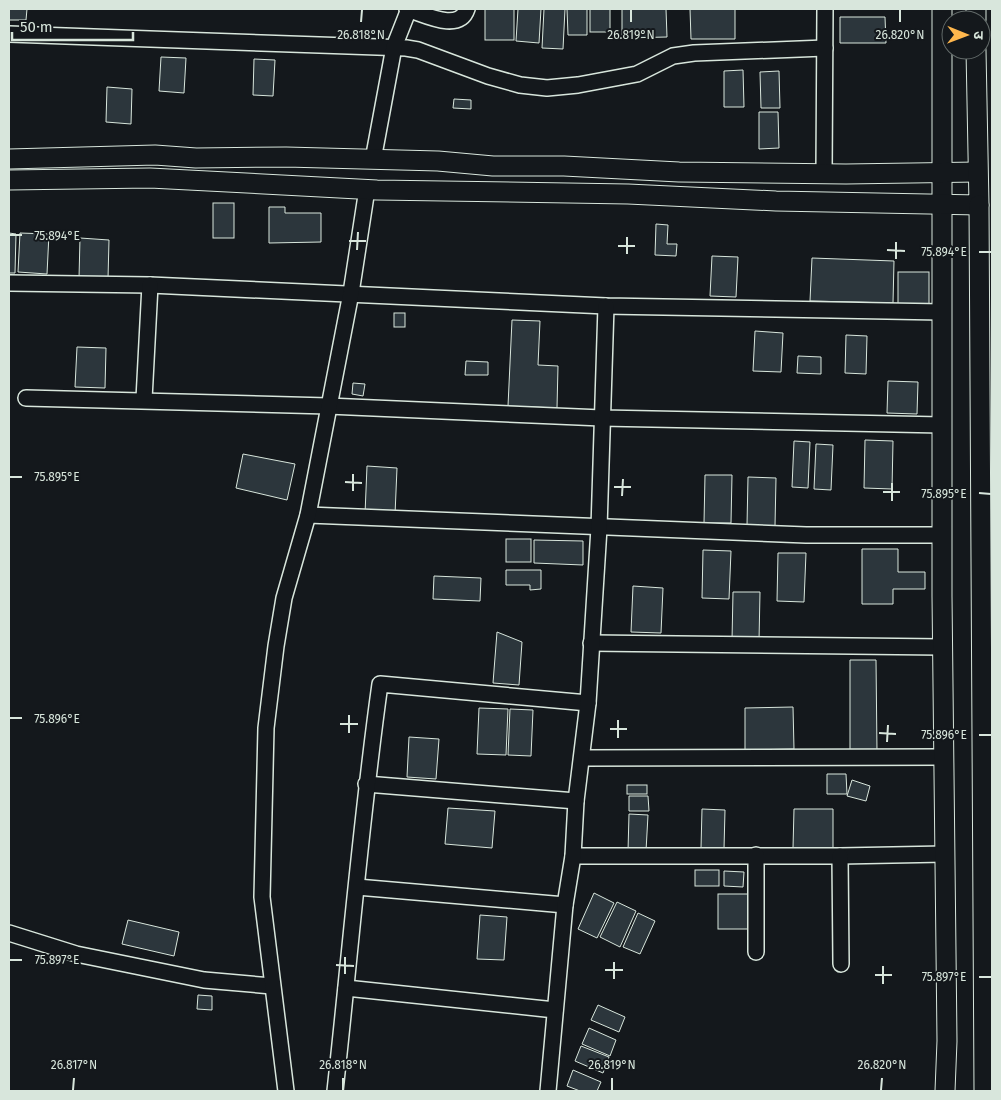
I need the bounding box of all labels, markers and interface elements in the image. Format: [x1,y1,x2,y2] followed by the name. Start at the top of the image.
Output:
[12,10,134,42] scale bar
[941,10,991,60] north arrow
[20,18,53,36] text: 50 m
[337,28,385,42] text: 26.818°N
[607,28,655,42] text: 26.819°N
[876,28,924,42] text: 26.820°N
[970,31,987,40] text: उ
[34,229,80,243] text: 75.894°E
[921,245,967,259] text: 75.894°E
[34,470,80,484] text: 75.895°E
[921,487,967,501] text: 75.895°E
[34,712,80,726] text: 75.896°E
[921,728,967,742] text: 75.896°E
[35,953,79,967] text: 75.897°E
[922,970,966,984] text: 75.897°E
[51,1058,97,1072] text: 26.817°N
[319,1058,367,1072] text: 26.818°N
[588,1058,636,1072] text: 26.819°N
[858,1058,906,1072] text: 26.820°N

